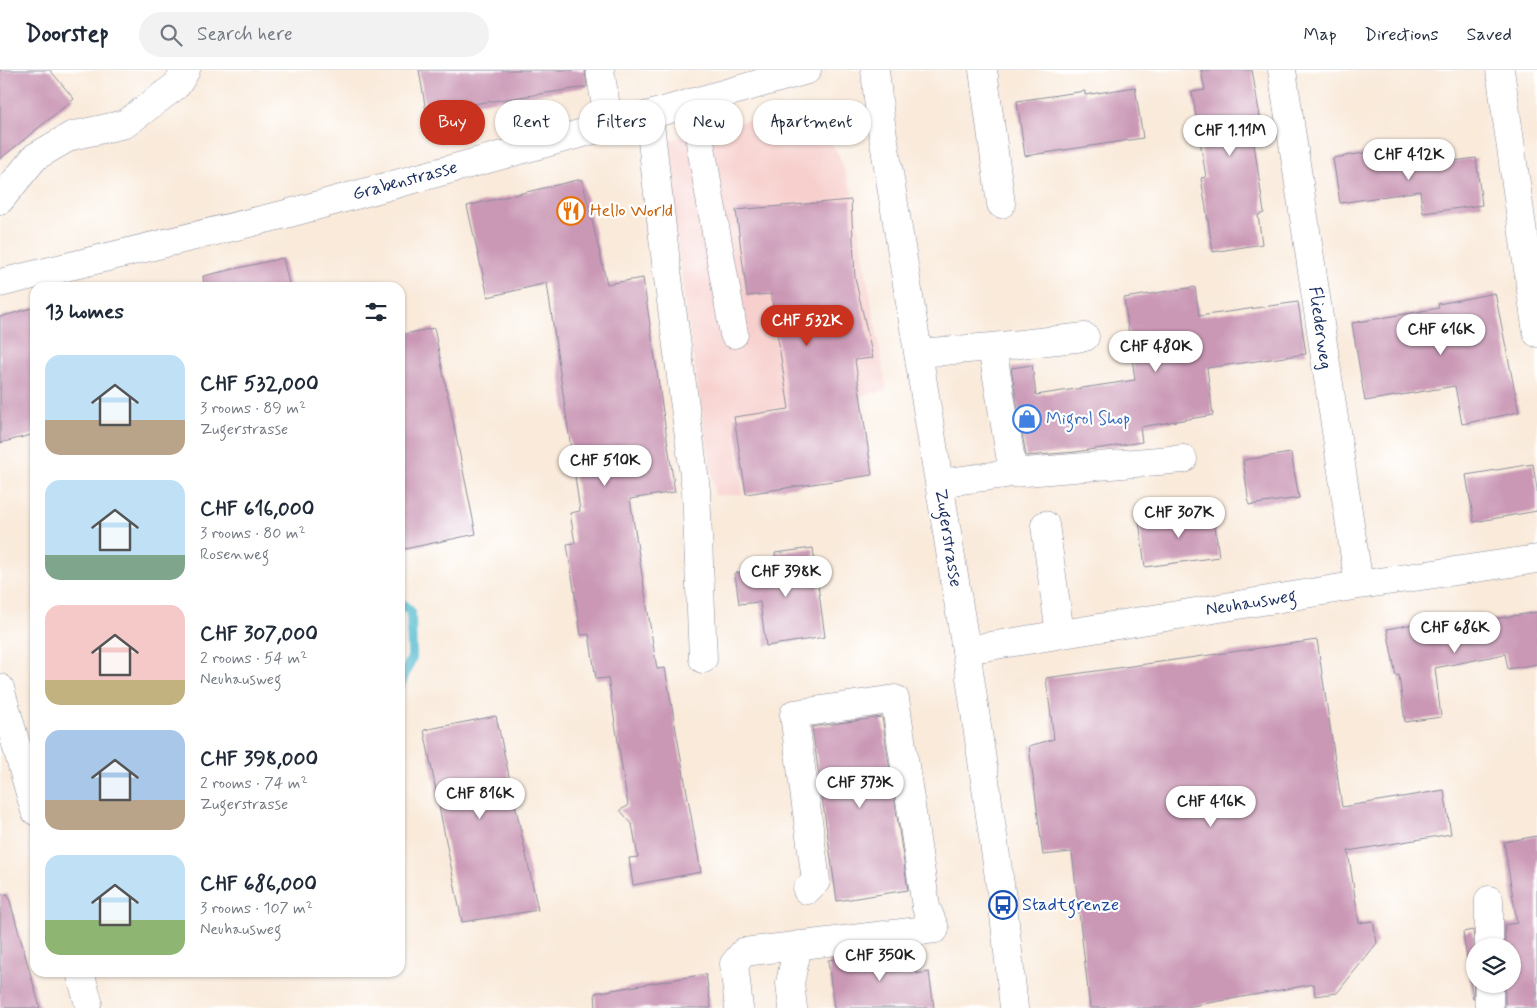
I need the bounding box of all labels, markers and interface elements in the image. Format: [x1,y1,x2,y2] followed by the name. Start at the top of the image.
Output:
[139,12,489,57] search box
[25,19,109,50] text: Doorstep
[157,21,185,49] icon: search
[197,22,293,47] text: Search here
[1304,23,1337,47] text: Map
[1365,23,1439,47] text: Directions
[1467,23,1512,47] text: Saved
[420,100,485,145] chip: Buy
[495,100,569,145] chip: Rent
[579,100,665,145] chip: Filters
[675,100,743,145] chip: New
[753,100,871,145] chip: Apartment
[1173,114,1287,157] pin: CHF 1.11M
[1194,120,1266,141] text: CHF 1.11M
[1357,138,1461,181] pin: CHF 412K
[1374,144,1444,165] text: CHF 412K
[350,155,460,207] street label: Grabenstrasse
[556,196,586,226] restaurant icon: Hello World
[590,199,673,223] place label: Hello World
[1302,285,1338,371] street label: Fliederweg
[45,298,124,326] text: 13 homes
[362,298,390,326] icon: filters
[755,304,859,347] pin: CHF 532K
[772,310,842,331] text: CHF 532K
[1389,314,1493,356] pin: CHF 616K
[1407,319,1475,340] text: CHF 616K
[1104,330,1208,373] pin: CHF 480K
[1120,336,1192,357] text: CHF 480K
[200,370,319,398] text: CHF 532,000
[85,375,145,435] icon: home
[200,398,306,419] text: 3 rooms · 89 m²
[1012,404,1042,434] shop icon: Migrol Shop
[1046,407,1130,433] place label: Migrol Shop
[200,419,288,440] text: Zugerstrasse
[553,444,657,487] pin: CHF 510K
[570,450,640,471] text: CHF 510K
[926,487,968,589] street label: Zugerstrasse
[200,495,314,523] text: CHF 616,000
[1127,496,1231,539] pin: CHF 307K
[85,500,145,560] icon: home
[1144,502,1214,523] text: CHF 307K
[200,523,306,544] text: 3 rooms · 80 m²
[200,544,269,565] text: Rosenweg
[734,556,838,598] pin: CHF 398K
[751,561,821,582] text: CHF 398K
[1204,584,1298,624] street label: Neuhausweg
[1403,612,1507,654] pin: CHF 686K
[1420,617,1490,638] text: CHF 686K
[200,620,318,648] text: CHF 307,000
[85,625,145,685] icon: home
[200,648,307,669] text: 2 rooms · 54 m²
[200,669,282,690] text: Neuhausweg
[200,745,318,773] text: CHF 398,000
[85,750,145,810] icon: home
[808,766,912,809] pin: CHF 373K
[827,772,893,793] text: CHF 373K
[200,773,308,794] text: 2 rooms · 74 m²
[428,778,532,820] pin: CHF 816K
[446,783,514,804] text: CHF 816K
[1159,786,1263,828] pin: CHF 416K
[1177,791,1245,812] text: CHF 416K
[200,794,288,815] text: Zugerstrasse
[200,870,317,898] text: CHF 686,000
[85,875,145,935] icon: home
[988,890,1018,920] bus stop icon: Stadtgrenze
[1022,893,1119,919] place label: Stadtgrenze
[200,898,313,919] text: 3 rooms · 107 m²
[200,919,282,940] text: Neuhausweg
[1466,938,1521,993] map controls
[1466,938,1521,993] button: layers
[828,940,932,982] pin: CHF 350K
[845,945,915,966] text: CHF 350K

